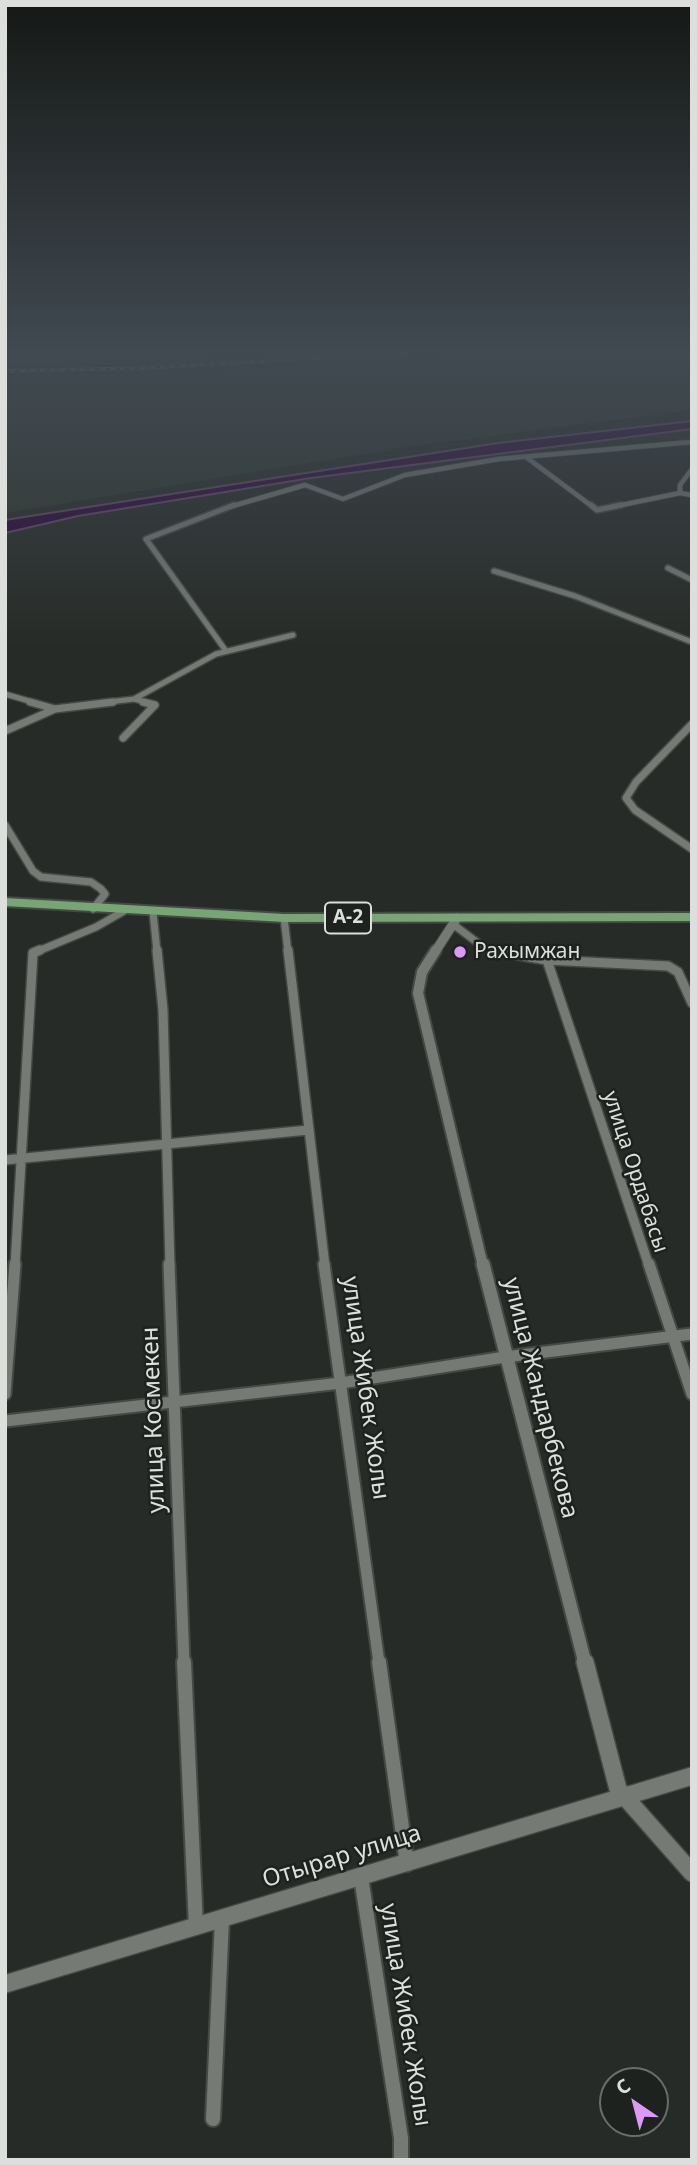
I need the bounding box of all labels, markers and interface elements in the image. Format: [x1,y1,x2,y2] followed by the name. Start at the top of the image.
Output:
[325,902,371,934] road number: A-2
[474,939,580,965] place label: Рахымжан
[452,944,468,960] marker: Рахымжан
[597,1088,673,1256] street label: улица Ордабасы
[335,1274,395,1502] street label: улица Жибек Жолы
[496,1275,584,1521] street label: улица Жандарбекова
[136,1326,172,1514] street label: улица Космекен
[259,1819,425,1895] street label: Отырар улица
[373,1902,437,2128] street label: улица Жибек Жолы
[599,2067,669,2137] north arrow
[611,2072,636,2101] text: С

